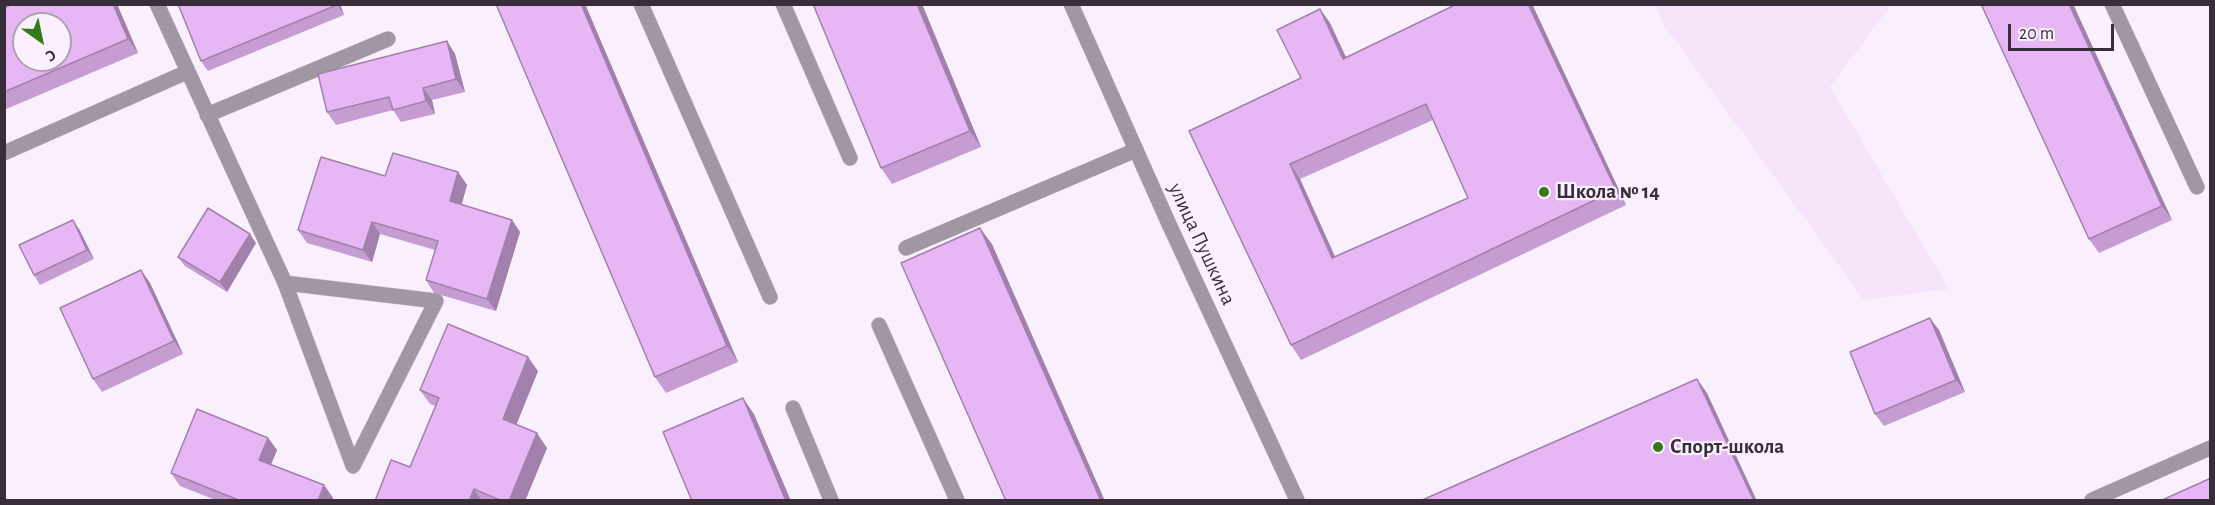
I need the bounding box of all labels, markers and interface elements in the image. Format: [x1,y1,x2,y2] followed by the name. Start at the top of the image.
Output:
[12,12,72,72] north arrow
[2011,12,2118,50] scale bar
[2019,25,2054,43] text: 20 m
[43,46,59,65] text: С
[1163,179,1241,309] street label: улица Пушкина
[1556,179,1660,205] place label: Школа № 14
[1537,185,1551,199] marker: Школа № 14
[1670,434,1784,460] place label: Спорт-школа
[1651,440,1665,454] marker: Спорт-школа

